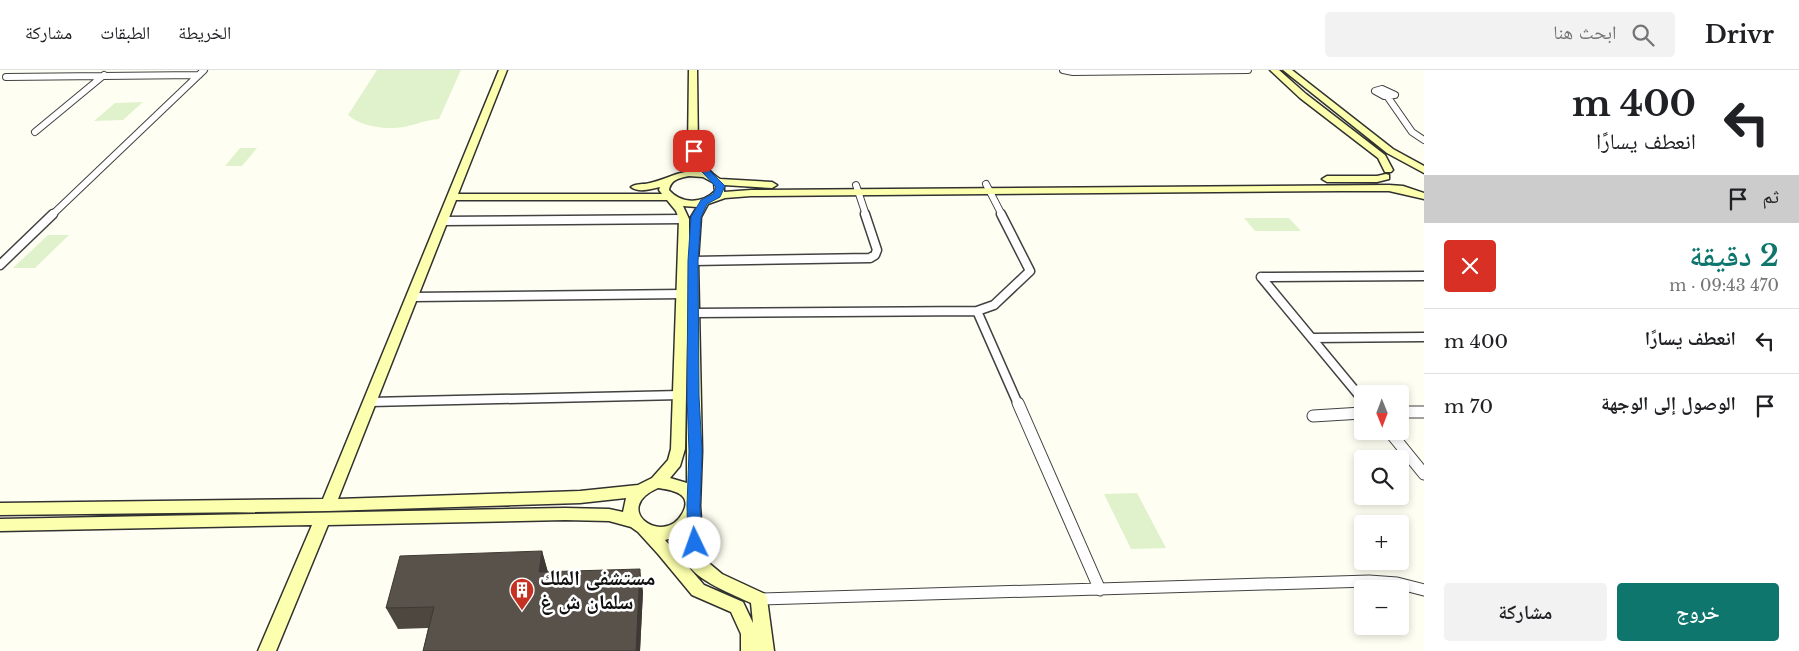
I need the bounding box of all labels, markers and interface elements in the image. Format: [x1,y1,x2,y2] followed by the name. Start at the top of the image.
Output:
[1325,12,1675,57] search box
[1705,20,1774,49] text: Drivr
[1553,21,1617,44] text: ابحث هنا
[1629,21,1657,49] icon: search
[25,22,72,44] text: مشاركة
[100,22,150,44] text: الطبقات
[178,22,231,44] text: الخريطة
[1572,82,1696,125] text: 400 m
[1714,90,1779,155] icon: left
[1596,128,1696,155] text: انعطف يسارًا
[673,130,715,172] pin
[680,137,708,165] icon: arrive
[1724,185,1752,213] icon: arrive
[1762,185,1779,208] text: ثم
[1689,237,1779,274] text: 2 دقيقة
[1444,240,1496,292] button: close
[1669,275,1779,295] text: 470 m · 09:43
[1645,327,1736,350] text: انعطف يسارًا
[1751,327,1779,355] icon: left
[1444,330,1508,353] text: 400 m
[1354,385,1409,440] north arrow
[1354,385,1409,635] map controls
[1601,392,1736,415] text: الوصول إلى الوجهة
[1751,392,1779,420] icon: arrive
[1444,395,1493,418] text: 70 m
[1354,450,1409,505] button: search
[1354,515,1409,570] button: +
[668,516,720,568] position arrow
[540,565,655,615] place label: مستشفى الملك سلمان ش غ
[509,577,535,611] building icon: مستشفى الملك سلمان ش غ
[1354,580,1409,635] button: −
[1444,583,1607,641] button: مشاركة
[1617,583,1779,641] button: خروج

